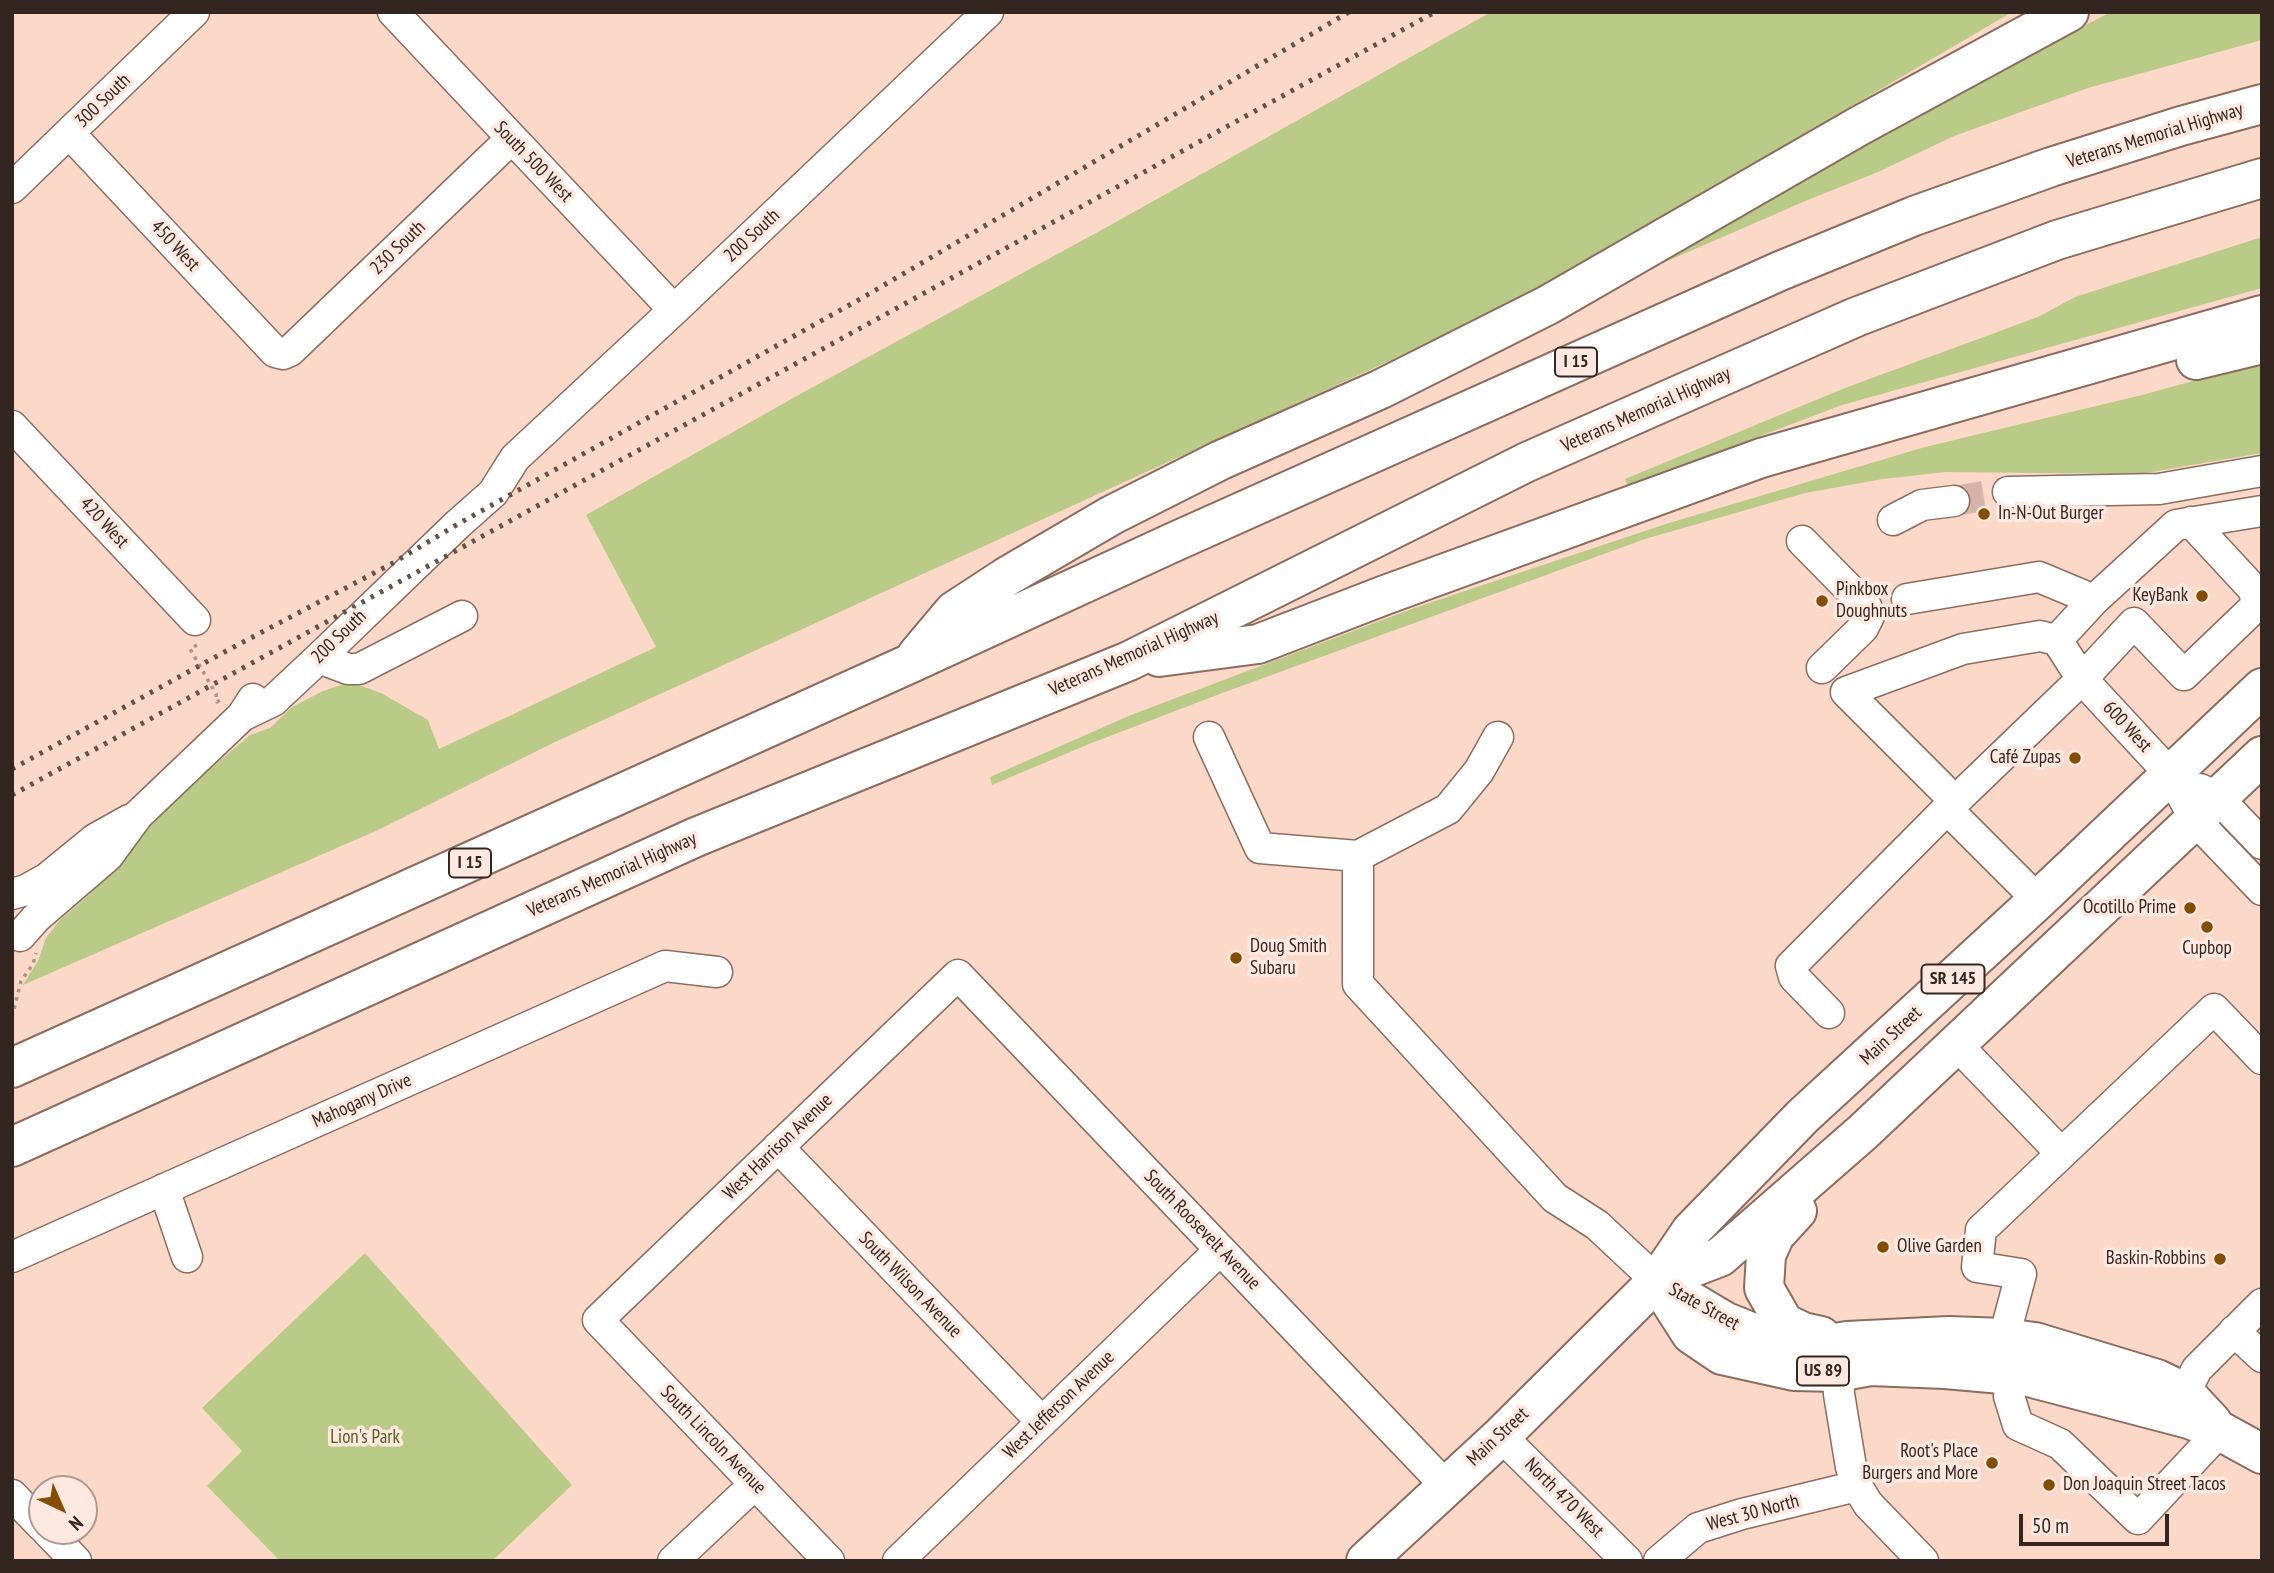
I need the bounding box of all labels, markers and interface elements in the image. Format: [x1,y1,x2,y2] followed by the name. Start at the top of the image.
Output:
[71,69,135,133] street label: 300 South
[2064,98,2246,174] street label: Veterans Memorial Highway
[489,117,577,207] street label: South 500 West
[719,205,785,267] street label: 200 South
[146,216,204,276] street label: 450 West
[366,216,430,280] street label: 230 South
[1555,348,1597,376] road number: I 15
[1558,362,1734,458] street label: Veterans Memorial Highway
[75,493,133,553] street label: 420 West
[1998,503,2104,525] place label: In-N-Out Burger
[1976,506,1992,522] marker: In-N-Out Burger
[1836,579,1907,623] place label: Pinkbox Doughnuts
[2132,585,2188,607] place label: KeyBank
[2194,588,2210,604] marker: KeyBank
[1814,593,1830,609] marker: Pinkbox Doughnuts
[307,605,371,669] street label: 200 South
[1046,606,1222,702] street label: Veterans Memorial Highway
[2098,697,2156,757] street label: 600 West
[1990,747,2061,769] place label: Café Zupas
[2067,750,2083,766] marker: Café Zupas
[524,827,700,923] street label: Veterans Memorial Highway
[449,848,491,878] road number: I 15
[2083,897,2176,919] place label: Ocotillo Prime
[2182,900,2198,916] marker: Ocotillo Prime
[2199,919,2215,935] marker: Cupbop
[1250,936,1327,980] place label: Doug Smith Subaru
[2182,938,2232,960] place label: Cupbop
[1228,950,1244,966] marker: Doug Smith Subaru
[1922,964,1984,994] road number: SR 145
[1856,1002,1926,1070] street label: Main Street
[309,1069,415,1133] street label: Mahogany Drive
[719,1089,837,1205] street label: West Harrison Avenue
[1139,1165,1265,1295] street label: South Roosevelt Avenue
[854,1227,966,1343] street label: South Wilson Avenue
[1897,1236,1982,1258] place label: Olive Garden
[1875,1239,1891,1255] marker: Olive Garden
[2106,1248,2206,1270] place label: Baskin-Robbins
[2212,1251,2228,1267] marker: Baskin-Robbins
[1665,1278,1743,1336] street label: State Street
[999,1346,1119,1464] street label: West Jefferson Avenue
[1797,1356,1849,1386] road number: US 89
[655,1381,771,1499] street label: South Lincoln Avenue
[1463,1403,1533,1471] street label: Main Street
[330,1427,400,1449] park label: Lion's Park
[1862,1441,1978,1485] place label: Root's Place Burgers and More
[1520,1454,1608,1542] street label: North 470 West
[1984,1455,2000,1471] marker: Root's Place Burgers and More
[2063,1474,2226,1496] place label: Don Joaquin Street Tacos
[28,1475,98,1545] north arrow
[2041,1477,2057,1493] marker: Don Joaquin Street Tacos
[1704,1490,1802,1536] street label: West 30 North
[2022,1500,2172,1544] scale bar
[64,1511,88,1536] text: N
[2032,1512,2069,1539] text: 50 m

